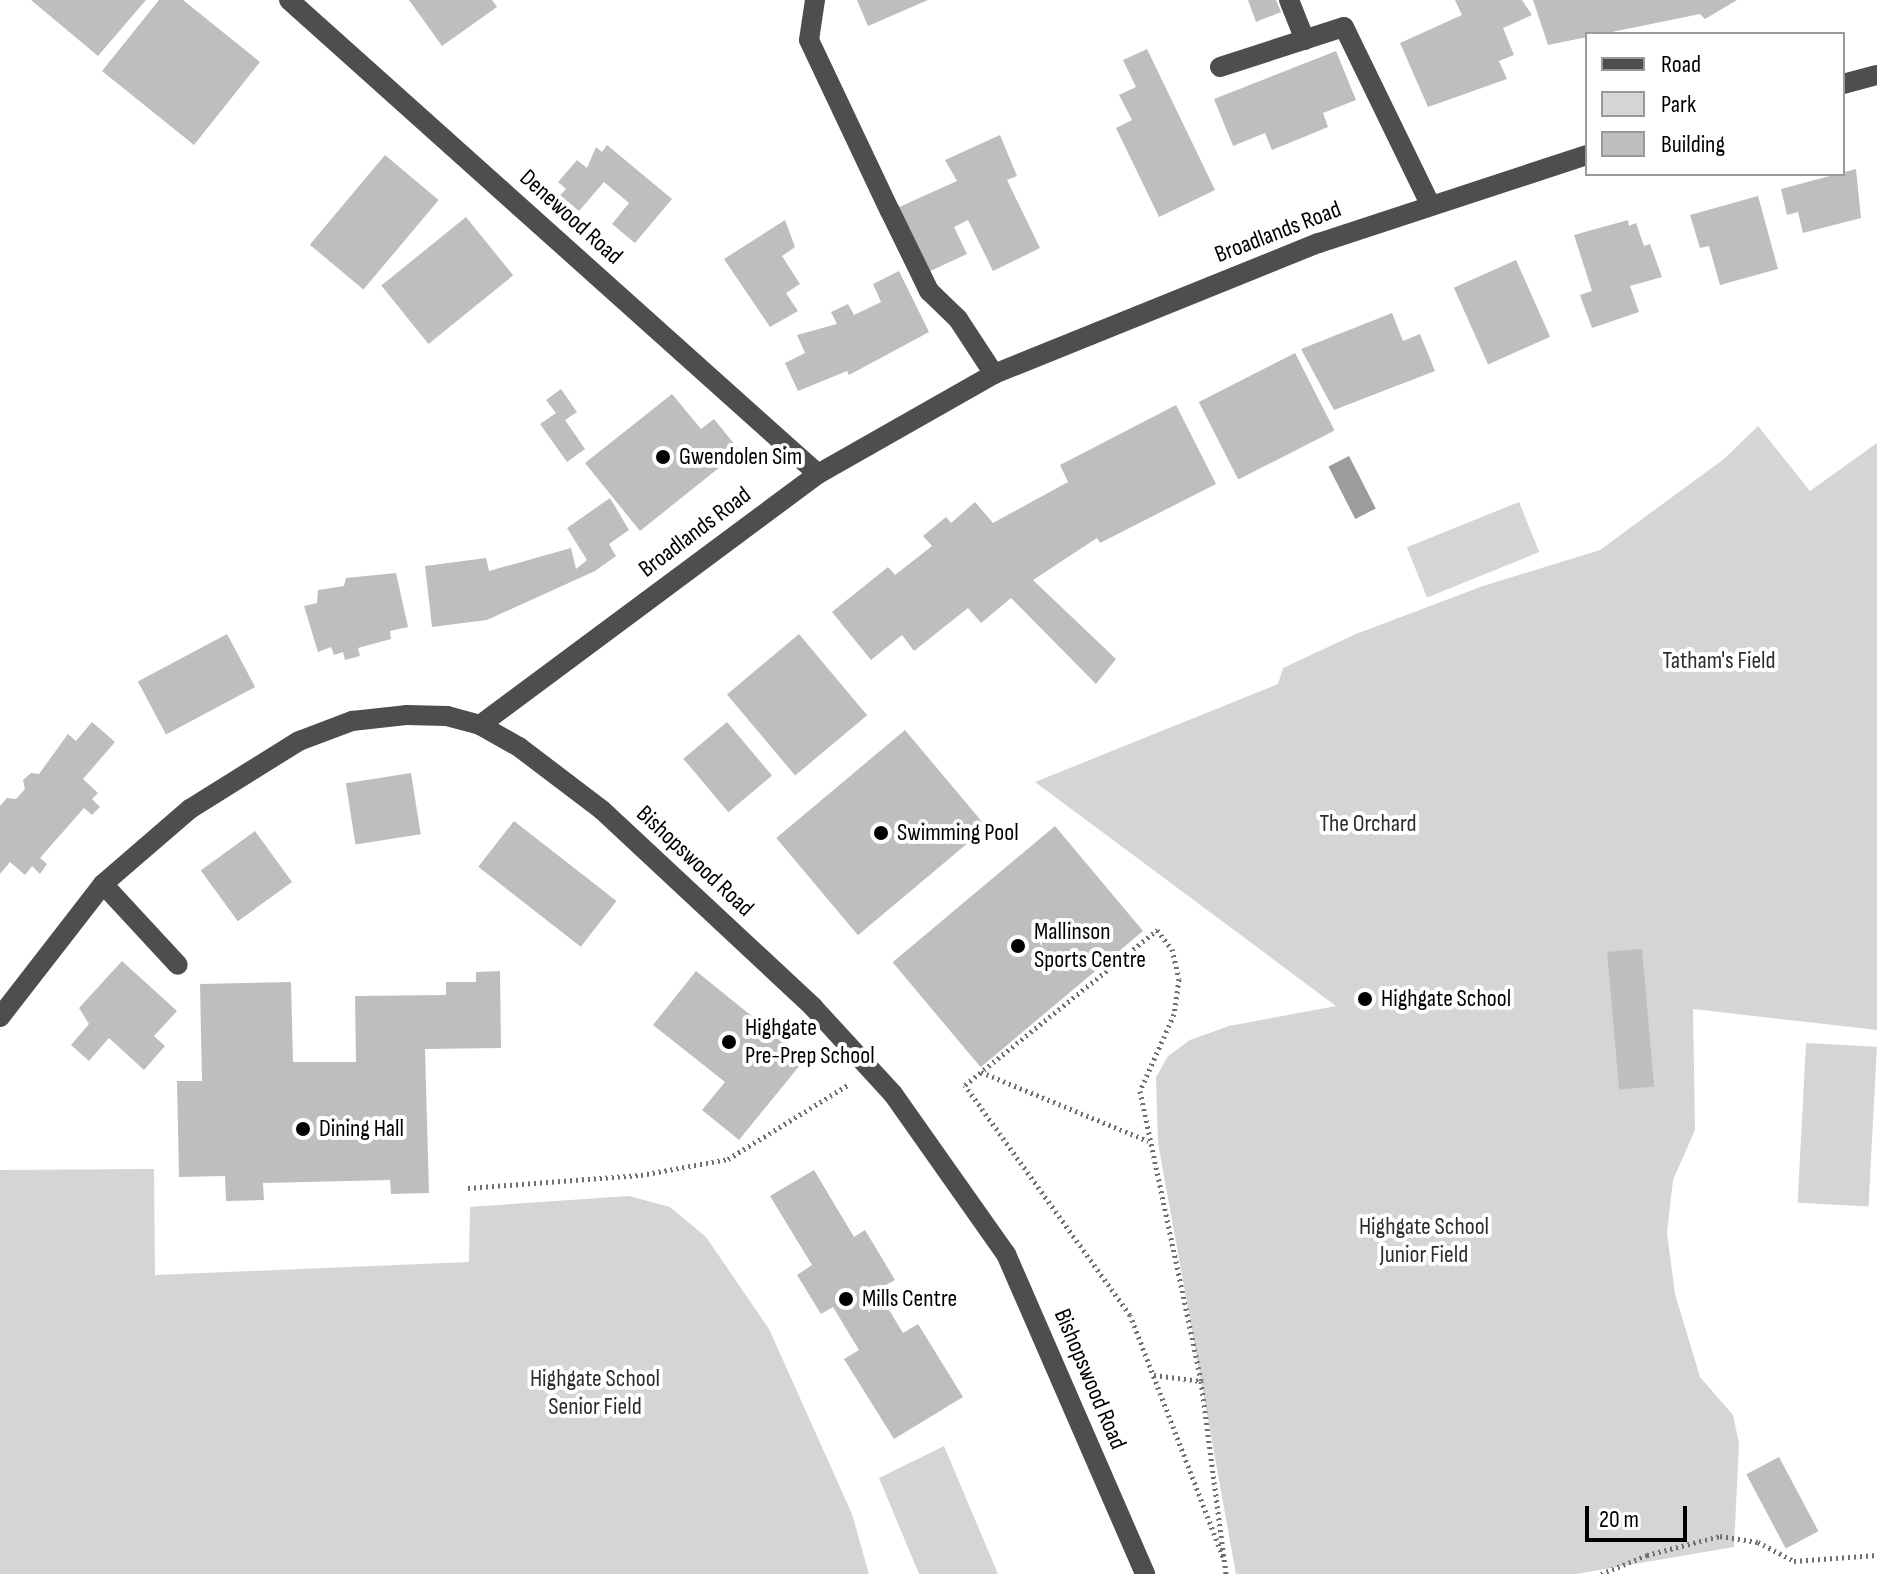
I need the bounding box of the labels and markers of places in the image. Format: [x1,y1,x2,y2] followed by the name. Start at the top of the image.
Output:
[679,443,802,471] place label: Gwendolen Sim
[654,448,672,466] marker: Gwendolen Sim
[897,819,1019,847] place label: Swimming Pool
[872,824,890,842] marker: Swimming Pool
[1034,918,1146,974] place label: Mallinson Sports Centre
[1009,937,1027,955] marker: Mallinson Sports Centre
[1381,985,1511,1013] place label: Highgate School
[1356,990,1374,1008] marker: Highgate School
[745,1014,875,1070] place label: Highgate Pre-Prep School
[720,1033,738,1051] marker: Highgate Pre-Prep School
[319,1115,404,1143] place label: Dining Hall
[294,1120,312,1138] marker: Dining Hall
[862,1285,957,1313] place label: Mills Centre
[837,1290,855,1308] marker: Mills Centre

